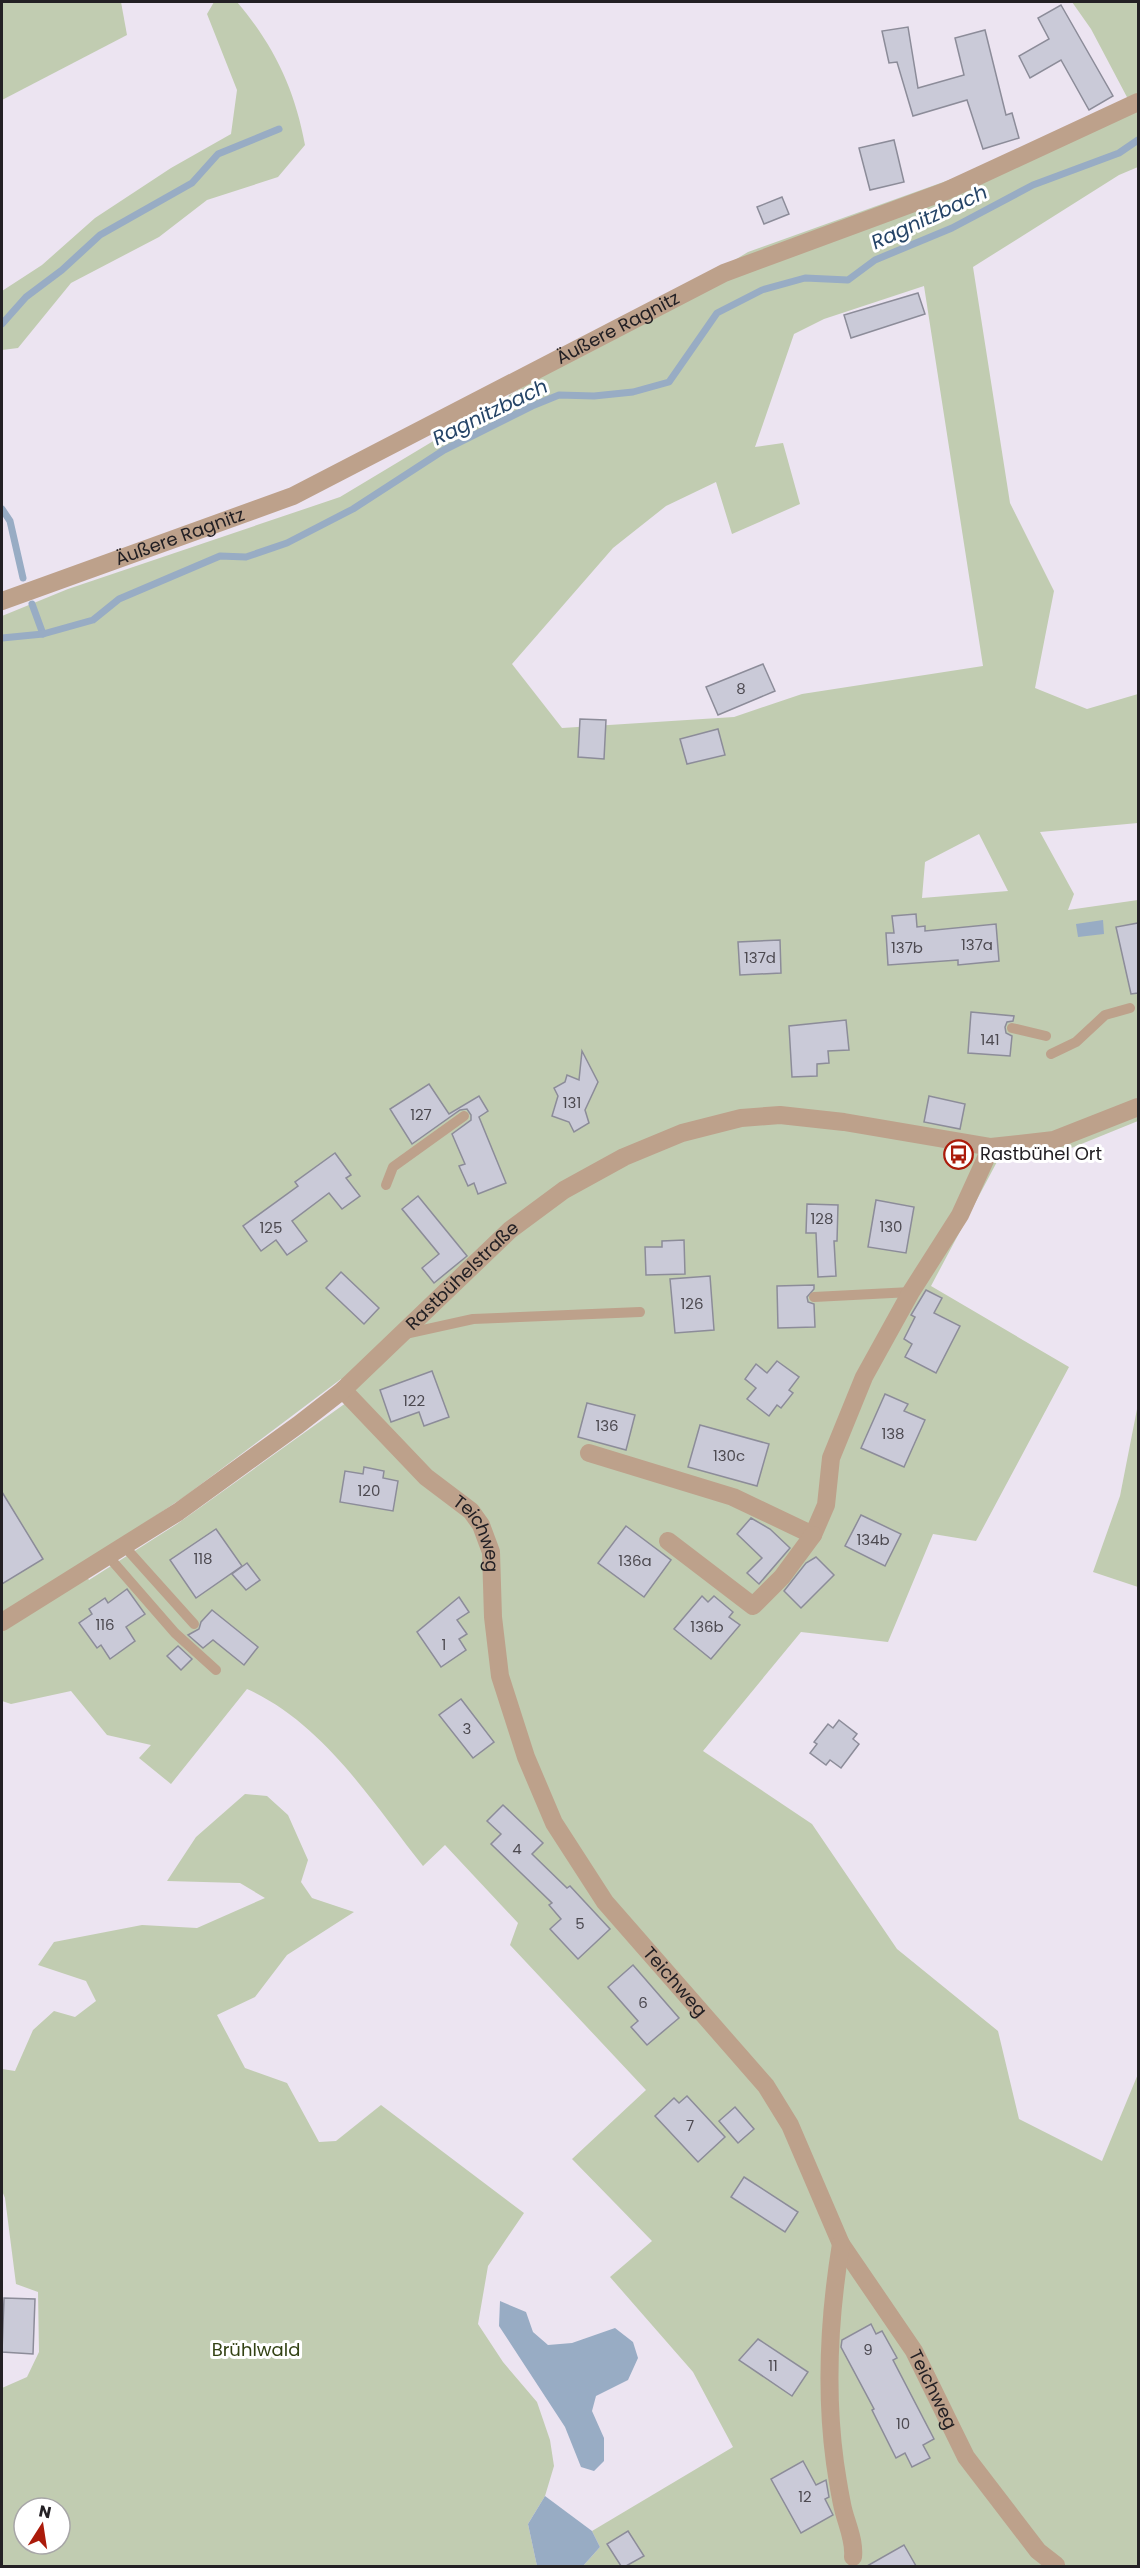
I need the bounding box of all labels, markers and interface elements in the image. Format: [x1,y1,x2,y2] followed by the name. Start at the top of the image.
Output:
[866,178,992,256] water label: Ragnitzbach
[551,285,684,370] street label: Äußere Ragnitz
[428,372,552,452] water label: Ragnitzbach
[111,502,248,571] street label: Äußere Ragnitz
[736,678,746,699] house number: 8
[961,934,993,955] house number: 137a
[891,937,923,958] house number: 137b
[744,947,776,968] house number: 137d
[980,1029,1000,1050] house number: 141
[563,1092,581,1113] house number: 131
[410,1104,432,1125] house number: 127
[943,1138,975,1170] bus stop icon: Rastbühel Ort
[980,1141,1102,1166] place label: Rastbühel Ort
[811,1208,833,1229] house number: 128
[400,1215,524,1336] street label: Rastbühelstraße
[879,1216,903,1237] house number: 130
[260,1217,282,1238] house number: 125
[681,1293,703,1314] house number: 126
[403,1390,425,1411] house number: 122
[595,1415,619,1436] house number: 136
[881,1423,905,1444] house number: 138
[713,1445,745,1466] house number: 130c
[358,1480,380,1501] house number: 120
[448,1489,505,1573] street label: Teichweg
[856,1529,890,1550] house number: 134b
[193,1548,213,1569] house number: 118
[618,1550,652,1571] house number: 136a
[95,1614,115,1635] house number: 116
[690,1616,724,1637] house number: 136b
[442,1634,446,1655] house number: 1
[463,1718,471,1739] house number: 3
[512,1838,522,1859] house number: 4
[575,1913,585,1934] house number: 5
[638,1941,713,2022] street label: Teichweg
[638,1992,648,2013] house number: 6
[686,2115,694,2136] house number: 7
[212,2337,300,2362] park label: Brühlwald
[863,2339,873,2360] house number: 9
[903,2345,963,2433] street label: Teichweg
[768,2355,778,2376] house number: 11
[896,2413,910,2434] house number: 10
[798,2486,812,2507] house number: 12
[12,2496,72,2556] north arrow
[37,2499,53,2524] text: N

